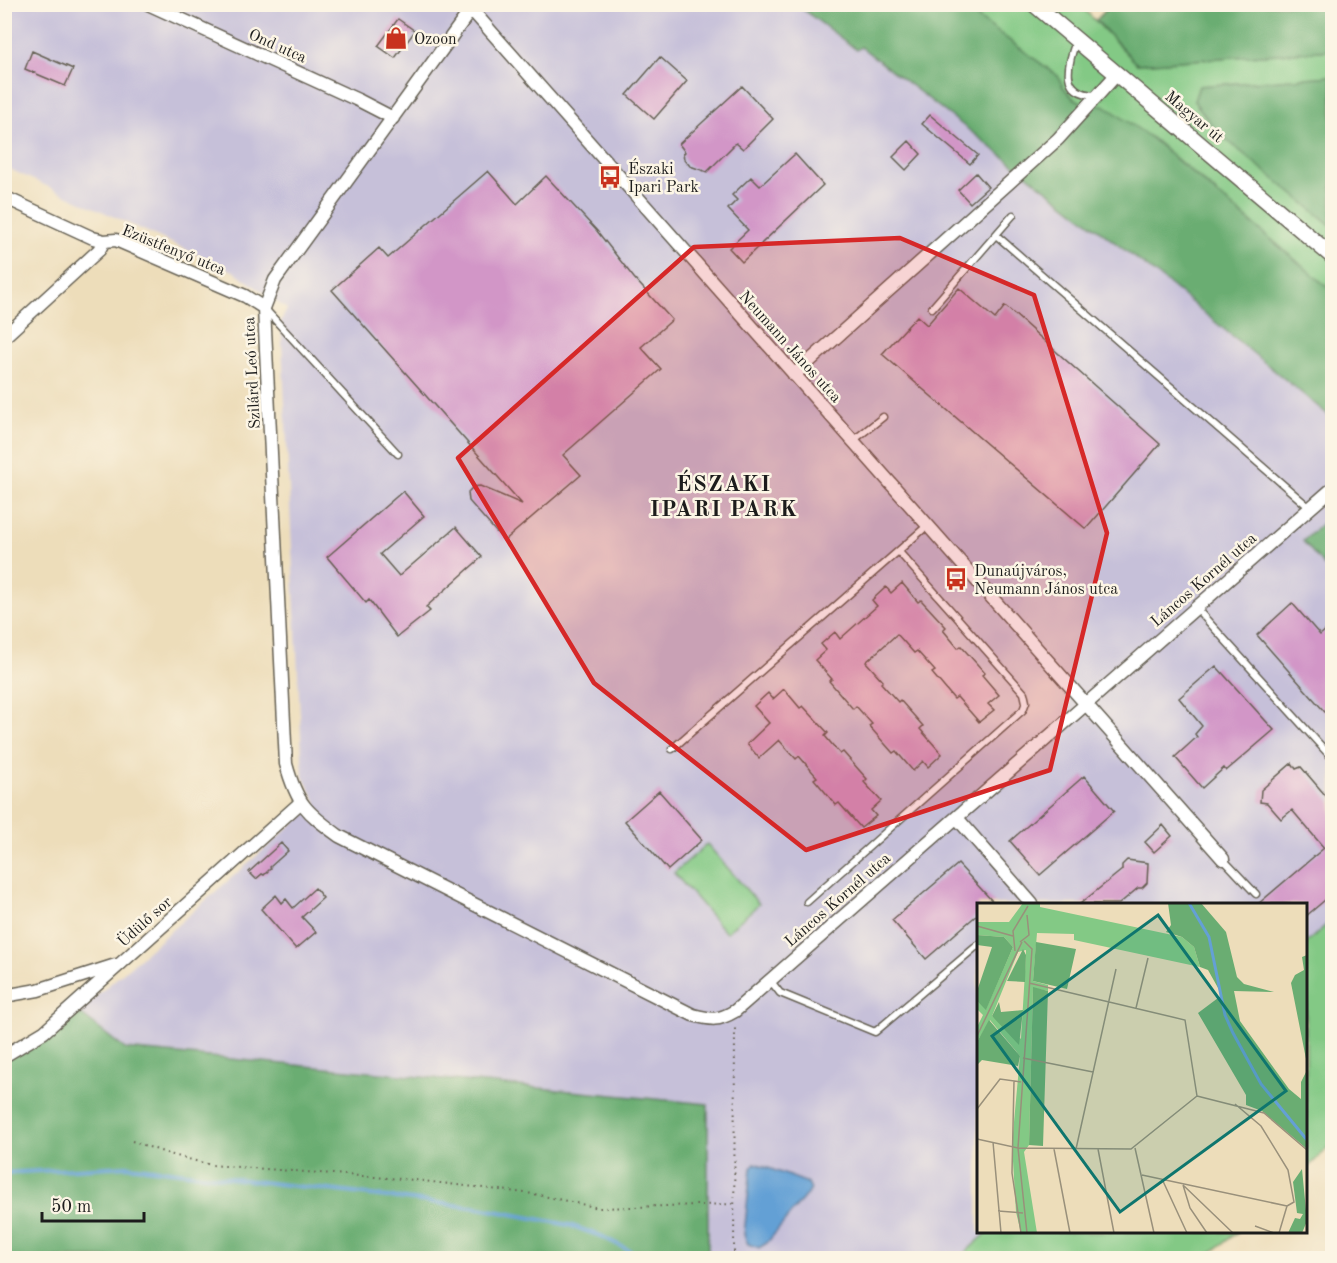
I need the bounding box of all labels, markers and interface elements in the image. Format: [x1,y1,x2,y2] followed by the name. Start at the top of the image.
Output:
[383,25,409,51] shop icon: Ozoon
[246,27,309,67] street label: Ond utca
[414,32,457,48] place label: Ozoon
[1161,89,1226,147] street label: Magyar út
[628,158,699,196] place label: Északi Ipari Park
[597,164,623,190] bus stop icon: Északi Ipari Park
[119,223,227,279] street label: Ezüstfenyő utca
[735,288,844,406] street label: Neumann János utca
[242,316,264,429] street label: Szilárd Leó utca
[650,469,798,521] district label: ÉSZAKI IPARI PARK
[1148,530,1260,631] street label: Láncos Kornél utca
[974,564,1118,598] place label: Dunaújváros, Neumann János utca
[943,566,969,592] bus stop icon: Dunaújváros, Neumann János utca
[782,850,894,951] street label: Láncos Kornél utca
[112,891,176,951] street label: Üdülő sor
[977,903,1307,1233] inset map
[42,1185,144,1223] scale bar
[51,1198,91,1216] text: 50 m

